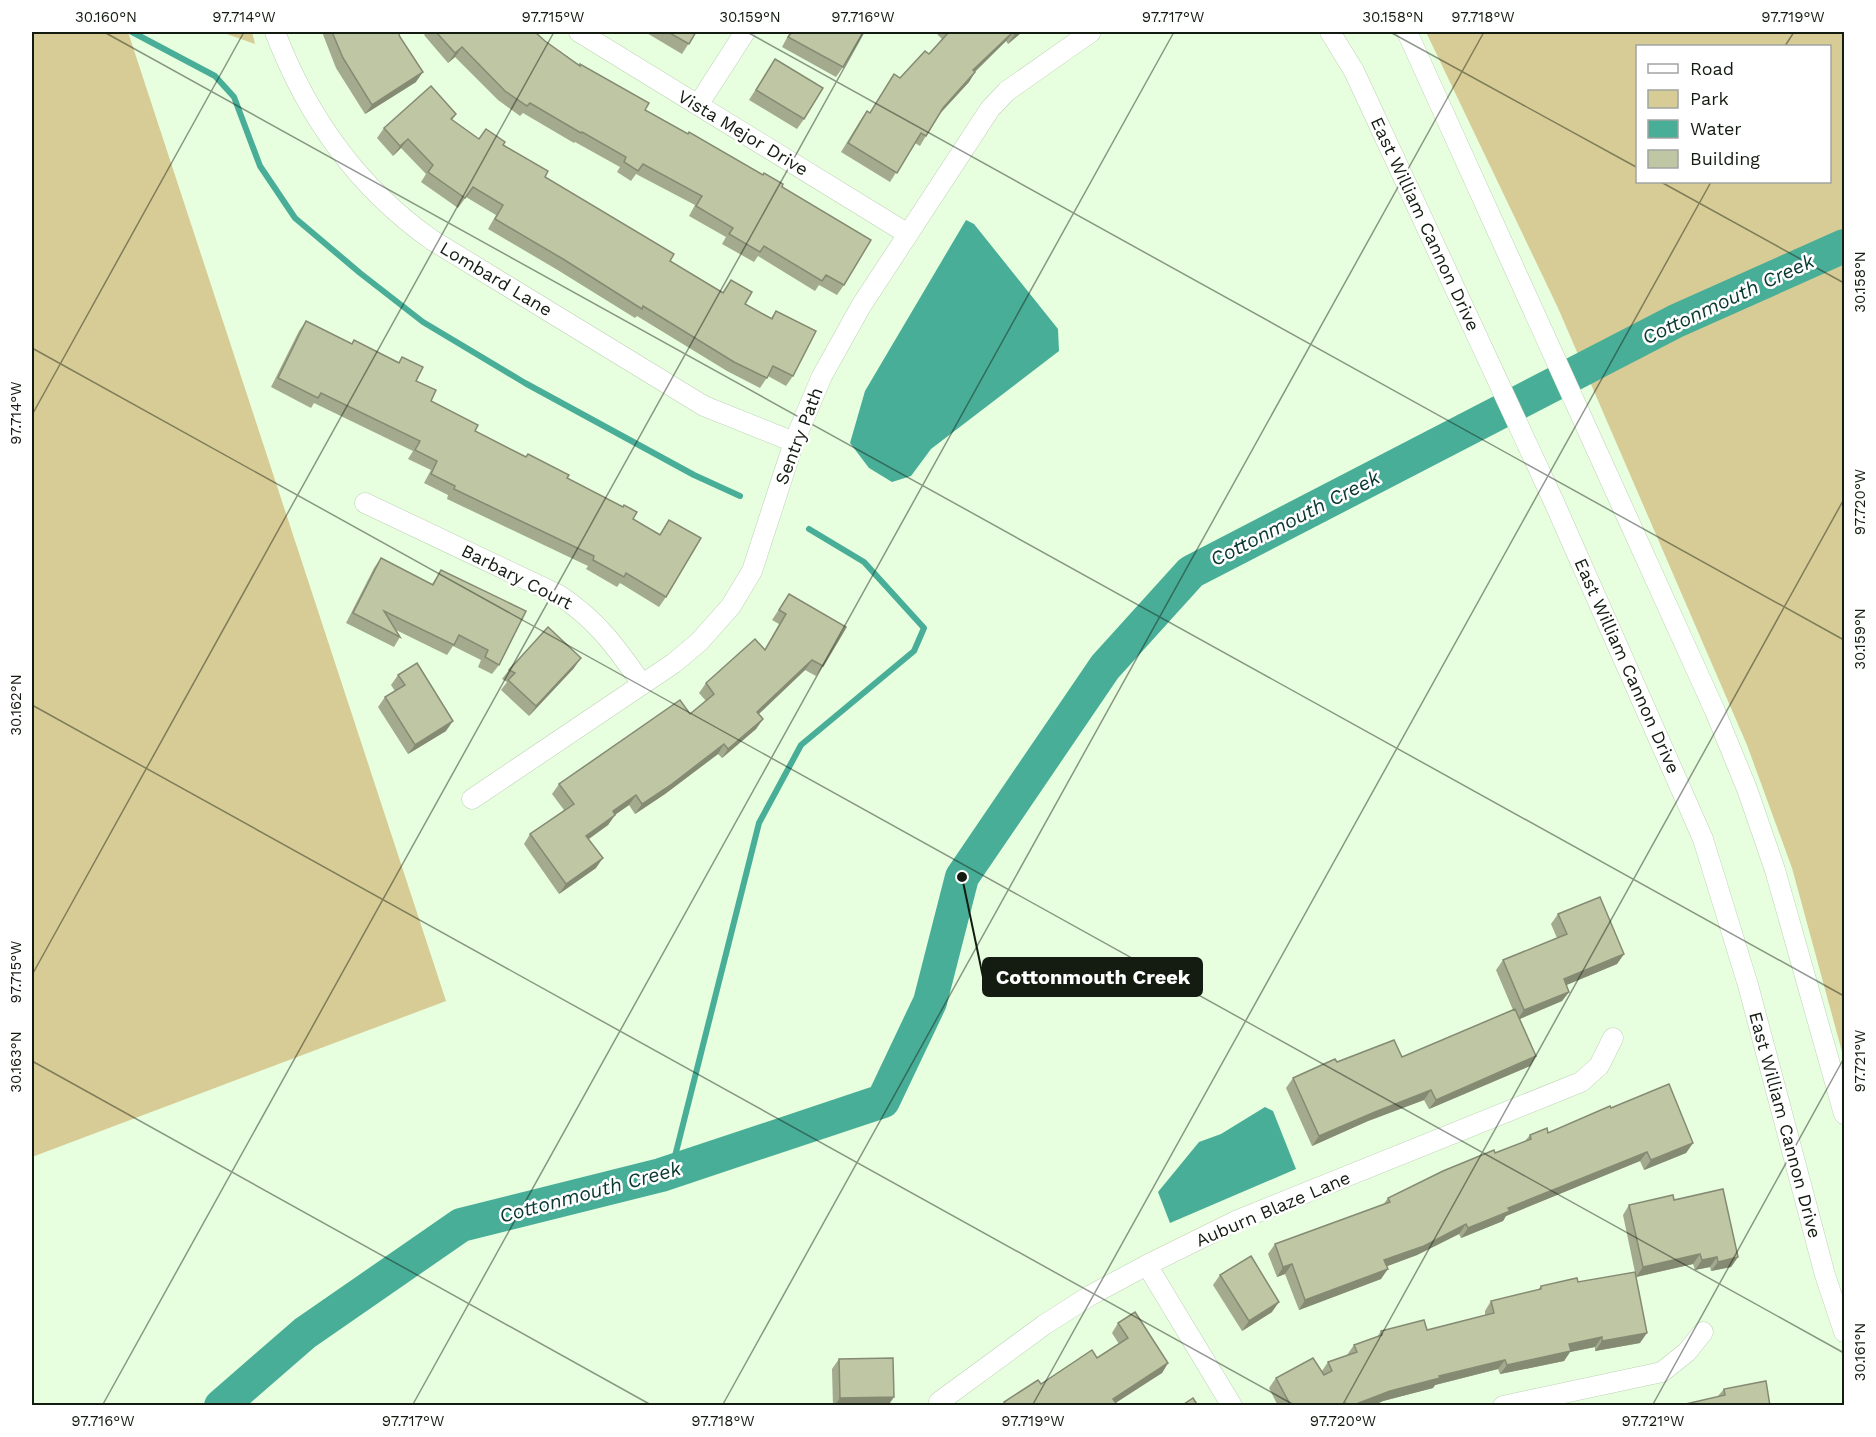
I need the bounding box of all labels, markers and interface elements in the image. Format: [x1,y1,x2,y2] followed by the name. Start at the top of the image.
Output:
[75,8,137,26] text: 30.160°N
[212,8,276,26] text: 97.714°W
[522,8,584,26] text: 97.715°W
[719,8,781,26] text: 30.159°N
[831,8,895,26] text: 97.716°W
[1142,8,1204,26] text: 97.717°W
[1362,8,1424,26] text: 30.158°N
[1451,8,1515,26] text: 97.718°W
[1761,8,1825,26] text: 97.719°W
[1636,45,1831,183] legend
[1690,58,1734,79] text: Road
[674,85,812,180] street label: Vista Mejor Drive
[1690,88,1729,109] text: Park
[1367,114,1484,334] street label: East William Cannon Drive
[1690,118,1742,139] text: Water
[1690,148,1760,169] text: Building
[436,237,556,320] street label: Lombard Lane
[1638,248,1819,349] water label: Cottonmouth Creek
[1851,251,1869,313] text: 30.158°N
[7,381,25,445] text: 97.714°W
[770,384,827,487] street label: Sentry Path
[1206,464,1385,571] water label: Cottonmouth Creek
[1851,469,1869,535] text: 97.720°W
[458,540,577,614] street label: Barbary Court
[1570,555,1685,777] street label: East William Cannon Drive
[1851,608,1869,670] text: 30.159°N
[7,674,25,736] text: 30.162°N
[7,941,25,1003] text: 97.715°W
[983,958,1202,996] callout: Cottonmouth Creek
[996,965,1191,989] text: Cottonmouth Creek
[1745,1009,1826,1240] street label: East William Cannon Drive
[1851,1030,1869,1092] text: 97.721°W
[7,1031,25,1093] text: 30.163°N
[496,1156,685,1228] water label: Cottonmouth Creek
[1192,1166,1353,1251] street label: Auburn Blaze Lane
[1851,1323,1869,1381] text: 30.161°N
[71,1412,135,1430] text: 97.716°W
[382,1412,444,1430] text: 97.717°W
[691,1412,755,1430] text: 97.718°W
[1001,1412,1065,1430] text: 97.719°W
[1310,1412,1376,1430] text: 97.720°W
[1622,1412,1684,1430] text: 97.721°W

